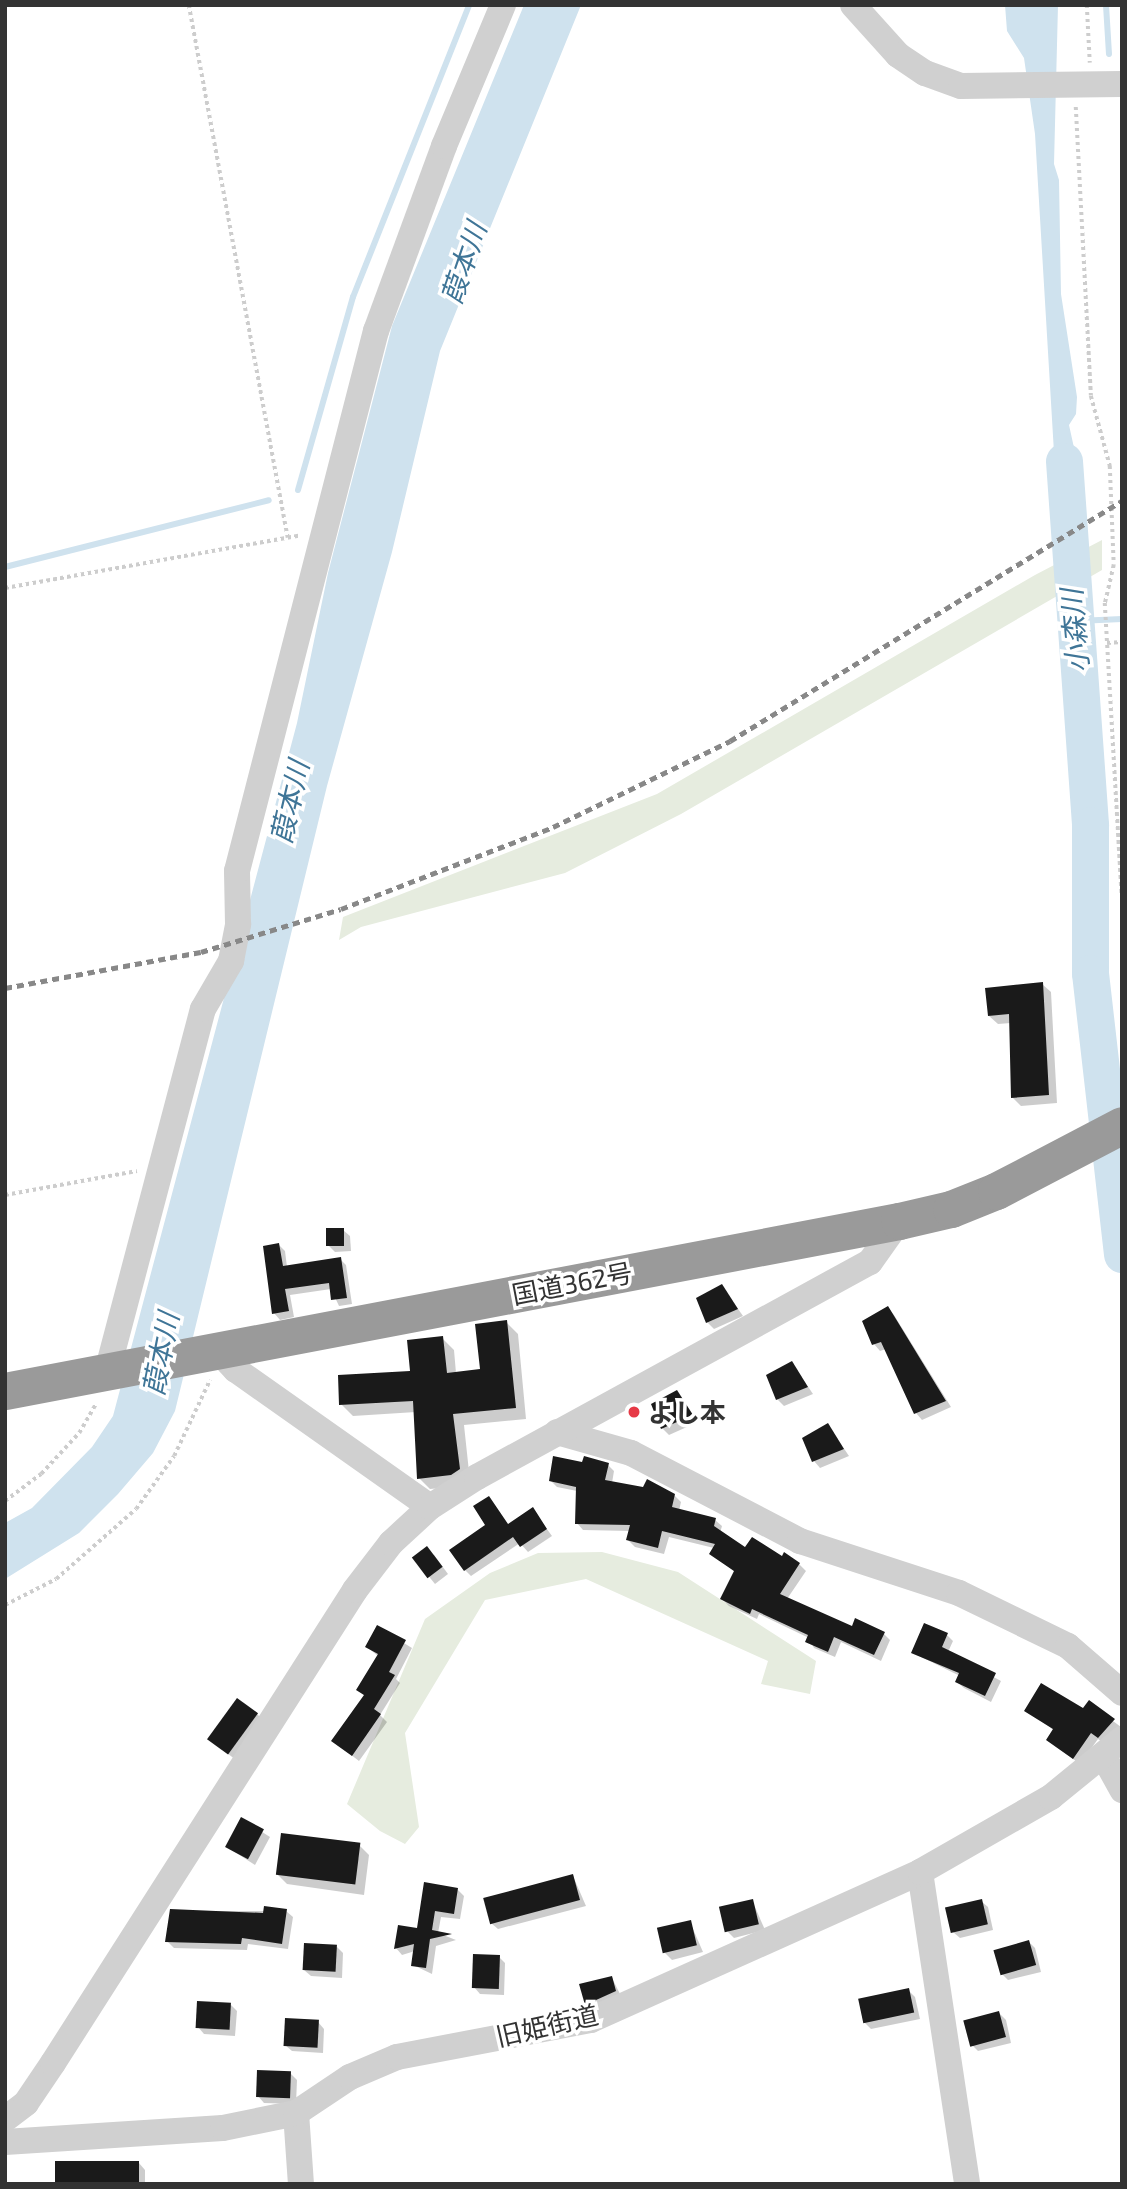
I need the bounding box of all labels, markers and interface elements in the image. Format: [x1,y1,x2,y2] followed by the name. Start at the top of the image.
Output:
[433,218,493,308] water label: 葭本川
[1054,588,1094,674] water label: 小森川
[263,757,315,847] water label: 葭本川
[509,1256,635,1310] street label: 国道362号
[135,1310,185,1398] water label: 葭本川
[648,1396,726,1428] place label: よし本
[626,1404,642,1420] marker: よし本
[493,1998,601,2052] street label: 旧姫街道

